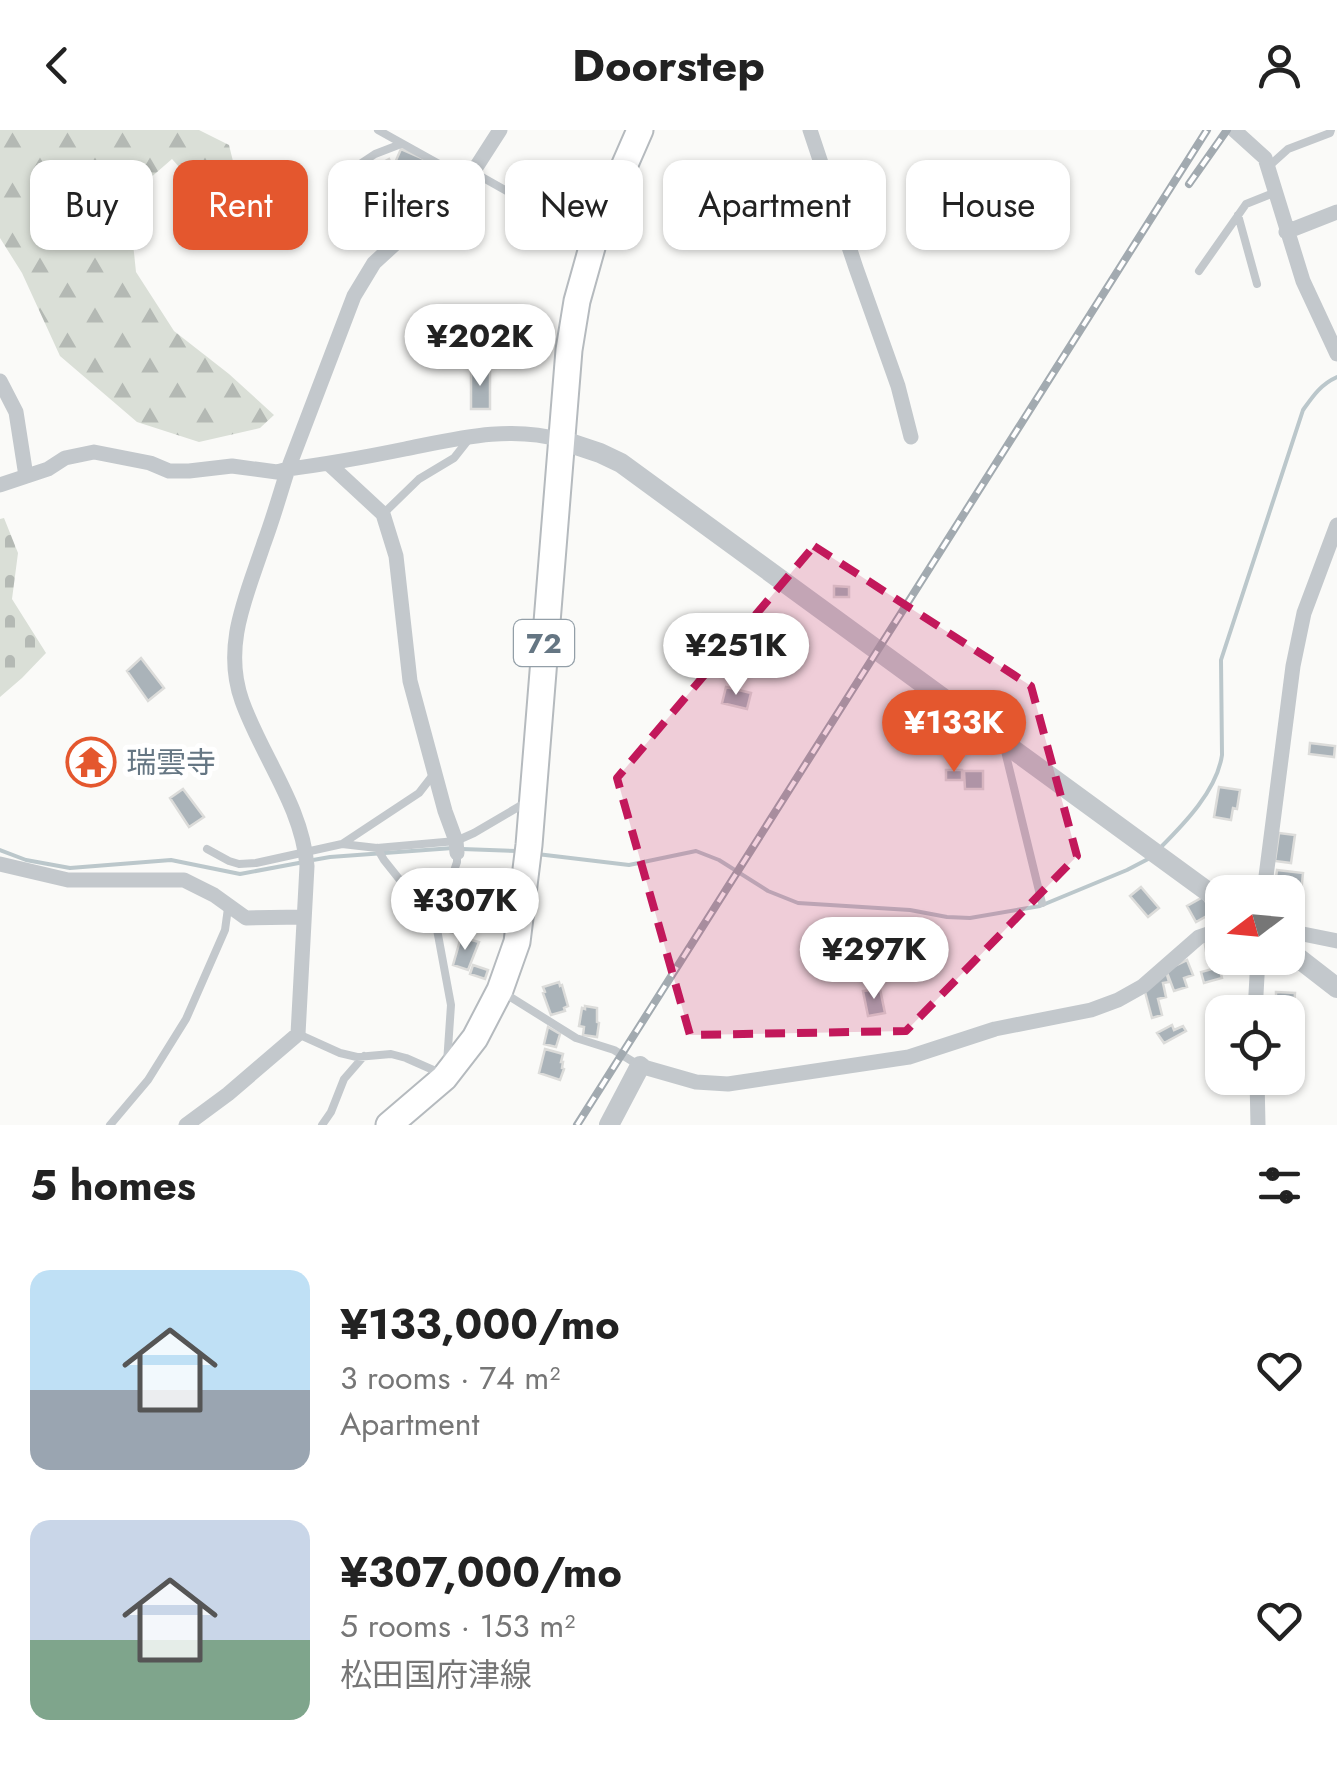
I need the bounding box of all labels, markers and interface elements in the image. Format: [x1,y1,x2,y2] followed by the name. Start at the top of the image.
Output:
[572,33,765,98] text: Doorstep
[30,38,85,93] icon: back
[1252,38,1307,93] icon: person
[30,160,153,250] chip: Buy
[173,160,308,250] chip: Rent
[328,160,485,250] chip: Filters
[505,160,643,250] chip: New
[663,160,886,250] chip: Apartment
[906,160,1070,250] chip: House
[410,304,550,389] pin: ¥202K
[427,313,533,359] text: ¥202K
[666,613,806,698] pin: ¥251K
[514,620,574,666] road number: 72
[685,622,787,668] text: ¥251K
[884,690,1024,775] pin: ¥133K
[904,699,1004,745] text: ¥133K
[65,736,117,788] temple icon: 瑞雲寺
[126,741,216,784] place label: 瑞雲寺
[395,868,535,953] pin: ¥307K
[1205,875,1305,975] north arrow
[1205,875,1305,1095] map controls
[413,877,517,923] text: ¥307K
[804,917,944,1002] pin: ¥297K
[822,926,926,972] text: ¥297K
[1205,995,1305,1095] button: locate
[30,1155,196,1216] text: 5 homes
[1252,1158,1307,1213] icon: filters
[340,1294,620,1355] text: ¥133,000/mo
[110,1310,230,1430] icon: home
[1252,1343,1307,1398] icon: heart
[340,1355,560,1401] text: 3 rooms · 74 m²
[340,1401,479,1447] text: Apartment
[340,1542,622,1603] text: ¥307,000/mo
[110,1560,230,1680] icon: home
[1252,1593,1307,1648] icon: heart
[340,1603,575,1649] text: 5 rooms · 153 m²
[340,1652,532,1698] text: 松田国府津線

